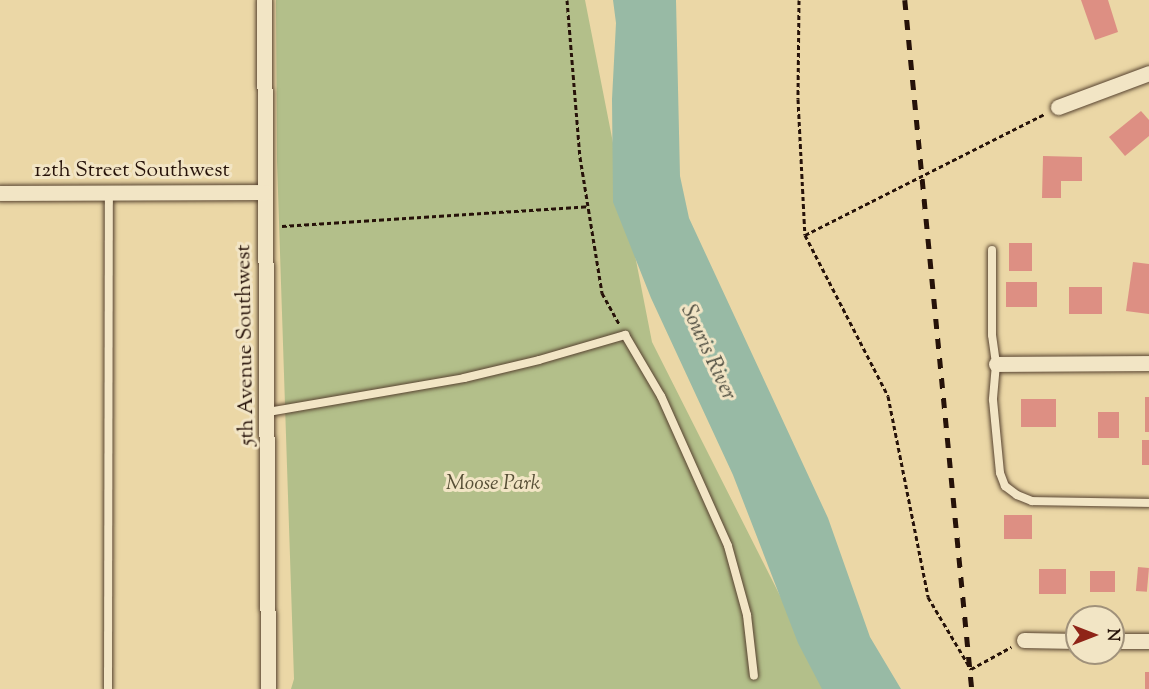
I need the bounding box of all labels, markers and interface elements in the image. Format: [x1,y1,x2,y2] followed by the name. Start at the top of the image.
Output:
[34,158,230,184] street label: 12th Street Southwest
[232,244,260,446] street label: 5th Avenue Southwest
[673,301,741,405] water label: Souris River
[446,471,540,497] park label: Moose Park
[1065,605,1125,665] north arrow
[1100,629,1123,641] text: N

